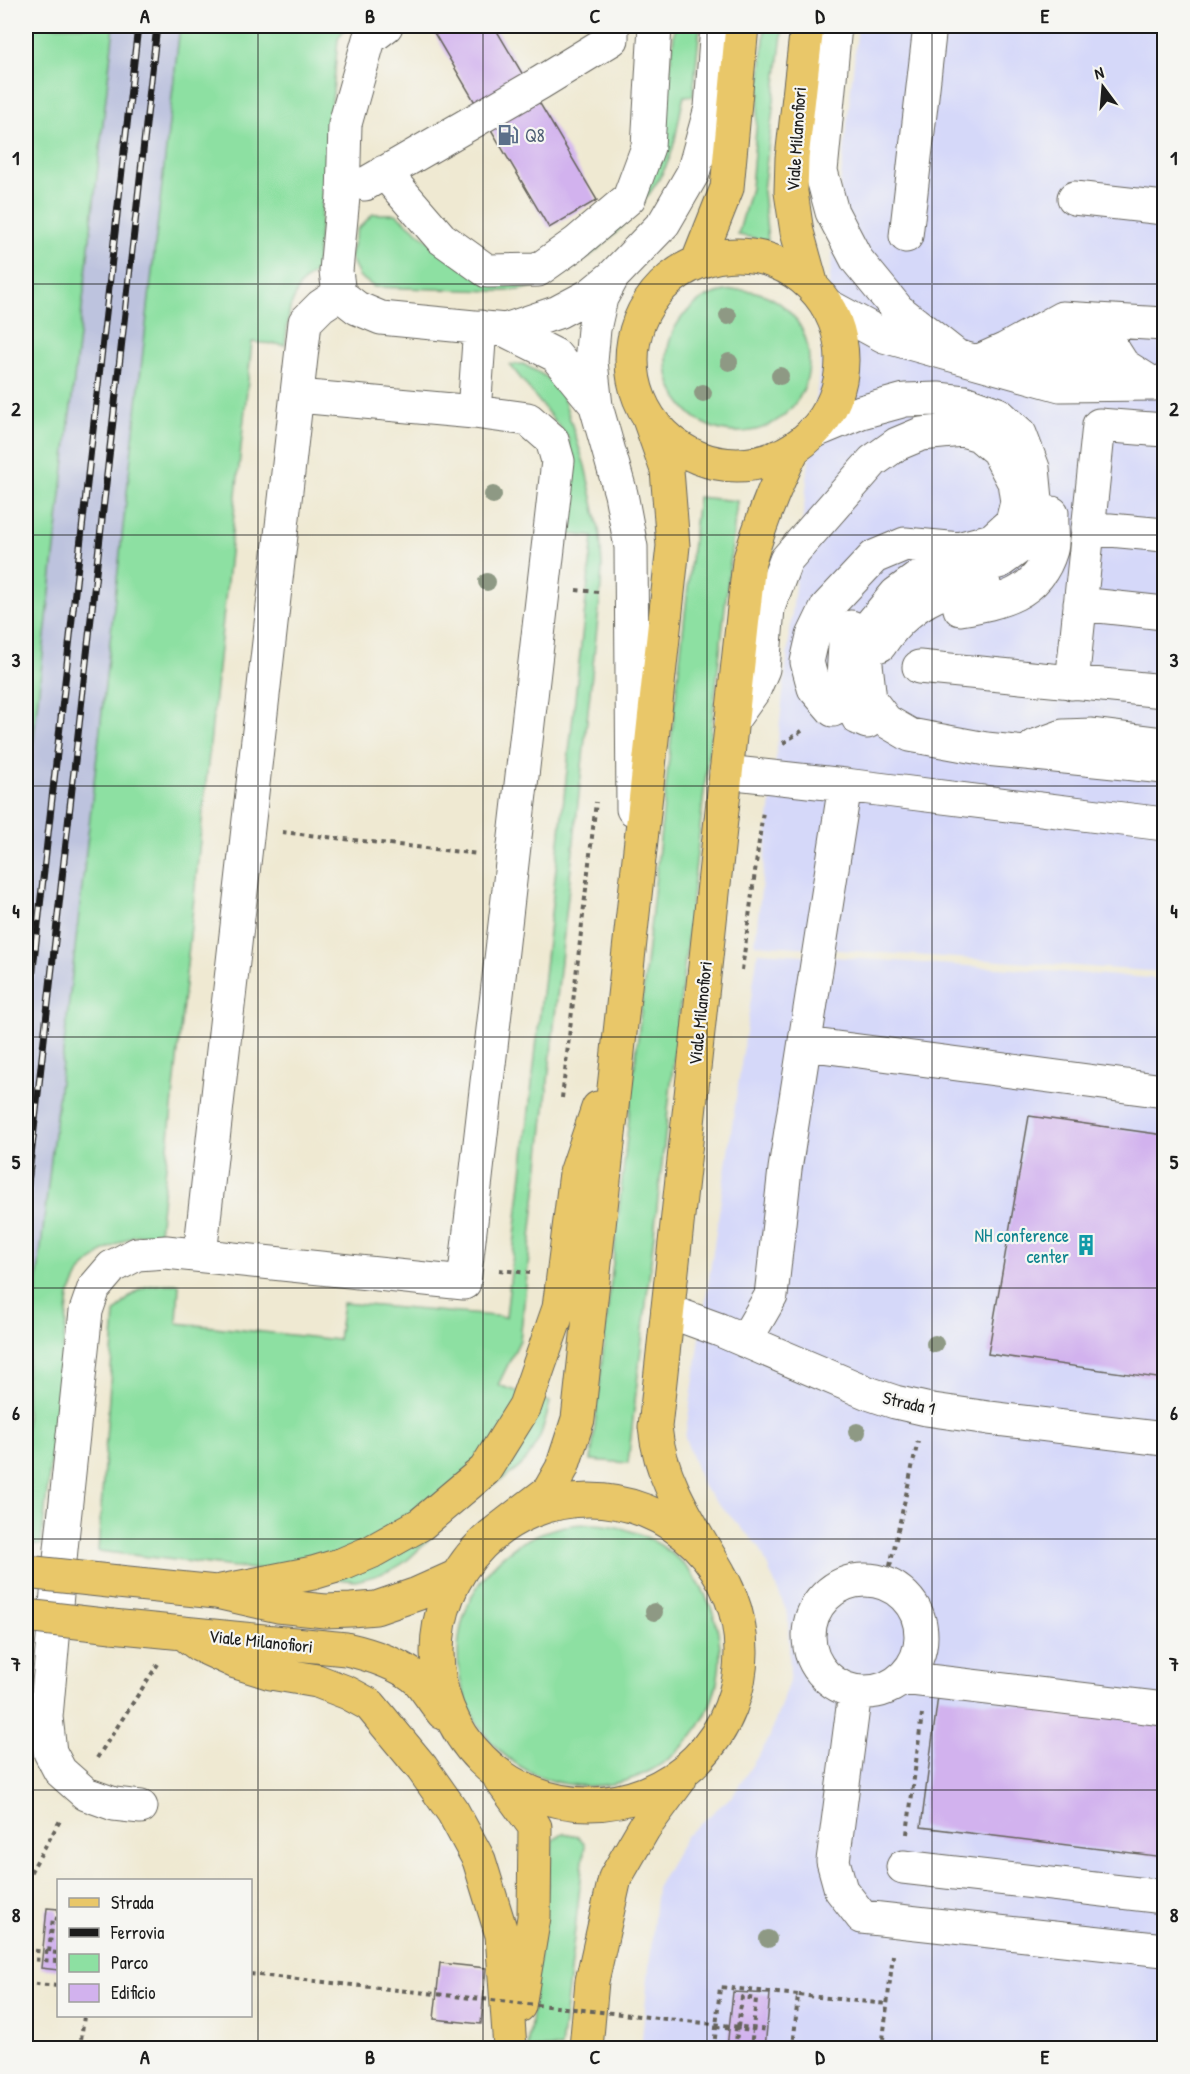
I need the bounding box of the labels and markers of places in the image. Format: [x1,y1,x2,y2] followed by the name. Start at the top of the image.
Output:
[496,123,520,147] fuel station icon: Q8
[525,123,545,148] place label: Q8
[974,1223,1069,1269] place label: NH conference center
[1074,1233,1098,1257] building icon: NH conference center

